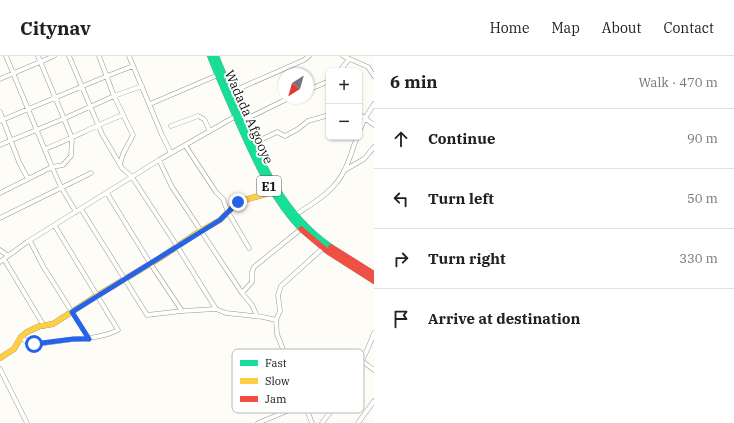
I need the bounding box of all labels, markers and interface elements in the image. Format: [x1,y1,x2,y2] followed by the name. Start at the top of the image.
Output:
[20,16,91,40] text: Citynav
[490,19,529,37] text: Home
[551,19,580,37] text: Map
[602,19,641,37] text: About
[663,19,714,37] text: Contact
[221,68,277,167] street label: Wadada Afgooye
[278,68,314,104] north arrow
[326,68,362,140] map controls
[326,68,362,104] button: +
[390,71,438,93] text: 6 min
[639,74,718,91] text: Walk · 470 m
[326,104,362,140] button: −
[390,128,412,150] icon: ahead
[428,129,495,148] text: Continue
[687,130,718,147] text: 90 m
[257,176,281,196] road number: E1
[390,188,412,210] icon: left
[428,189,494,208] text: Turn left
[687,190,718,207] text: 50 m
[229,193,247,211] route end
[390,248,412,270] icon: right
[428,249,506,268] text: Turn right
[679,250,718,267] text: 330 m
[390,308,412,330] icon: arrive
[428,309,580,328] text: Arrive at destination
[25,335,43,353] route start
[232,349,364,413] legend
[265,356,287,370] text: Fast
[265,374,290,388] text: Slow
[265,392,287,406] text: Jam

